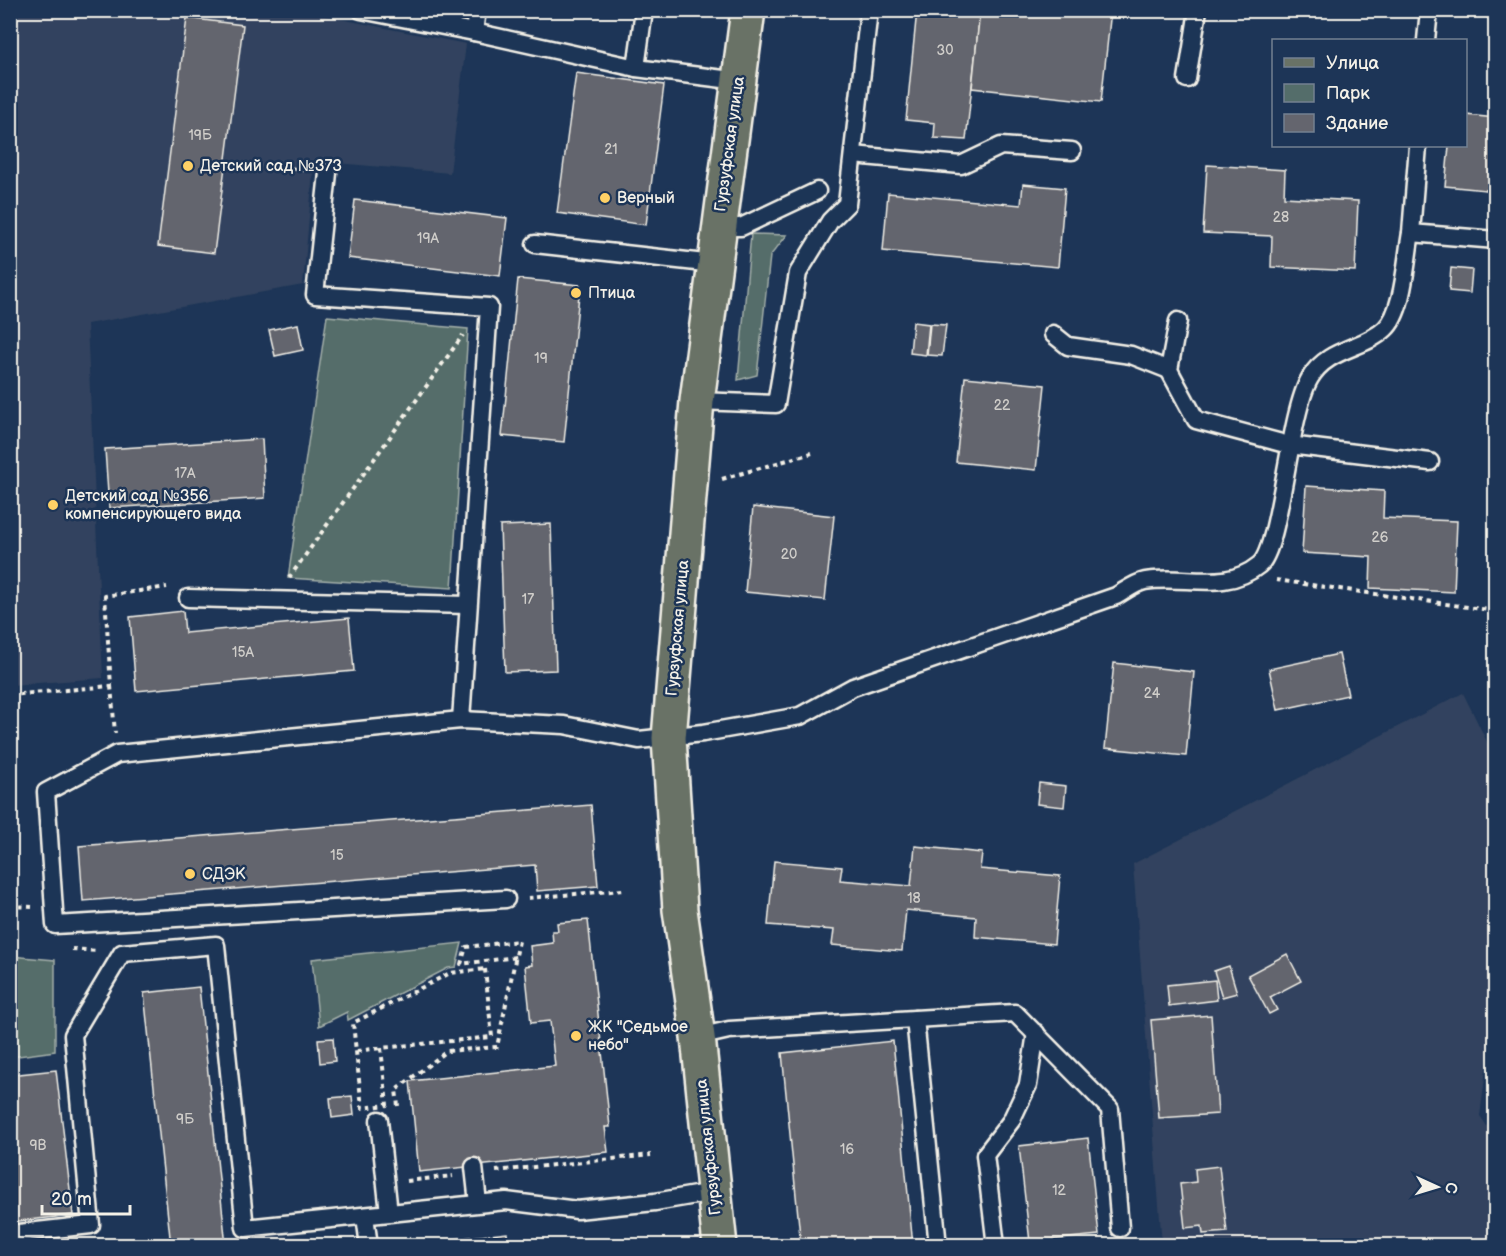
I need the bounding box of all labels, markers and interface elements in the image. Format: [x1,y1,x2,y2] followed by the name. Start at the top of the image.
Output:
[1272,39,1467,147] legend
[937,42,953,59] house number: 30
[1326,53,1380,74] text: Улица
[711,75,749,213] street label: Гурзуфская улица
[1326,83,1370,104] text: Парк
[1326,113,1388,134] text: Здание
[188,127,212,144] house number: 19Б
[604,141,618,158] house number: 21
[200,157,342,176] place label: Детский сад №373
[181,159,195,173] marker: Детский сад №373
[617,189,675,208] place label: Верный
[598,191,612,205] marker: Верный
[1273,209,1289,226] house number: 28
[417,230,440,247] house number: 19А
[588,284,636,303] place label: Птица
[569,286,583,300] marker: Птица
[534,350,548,367] house number: 19
[994,397,1011,414] house number: 22
[175,465,196,482] house number: 17А
[65,487,242,524] place label: Детский сад №356 компенсирующего вида
[46,498,60,512] marker: Детский сад №356 компенсирующего вида
[1372,529,1389,546] house number: 26
[781,546,797,563] house number: 20
[663,559,693,697] street label: Гурзуфская улица
[522,591,534,608] house number: 17
[232,644,254,661] house number: 15А
[1144,685,1161,702] house number: 24
[330,847,344,864] house number: 15
[202,865,246,884] place label: СДЭК
[183,867,197,881] marker: СДЭК
[907,890,921,907] house number: 18
[588,1018,688,1055] place label: ЖК "Седьмое небо"
[569,1029,583,1043] marker: ЖК "Седьмое небо"
[692,1078,726,1216] street label: Гурзуфская улица
[176,1111,194,1128] house number: 9Б
[30,1137,47,1154] house number: 9В
[840,1141,854,1158] house number: 16
[1407,1157,1467,1217] north arrow
[42,1178,130,1216] scale bar
[1052,1182,1067,1199] house number: 12
[1441,1182,1460,1194] text: С
[51,1189,92,1210] text: 20 m

